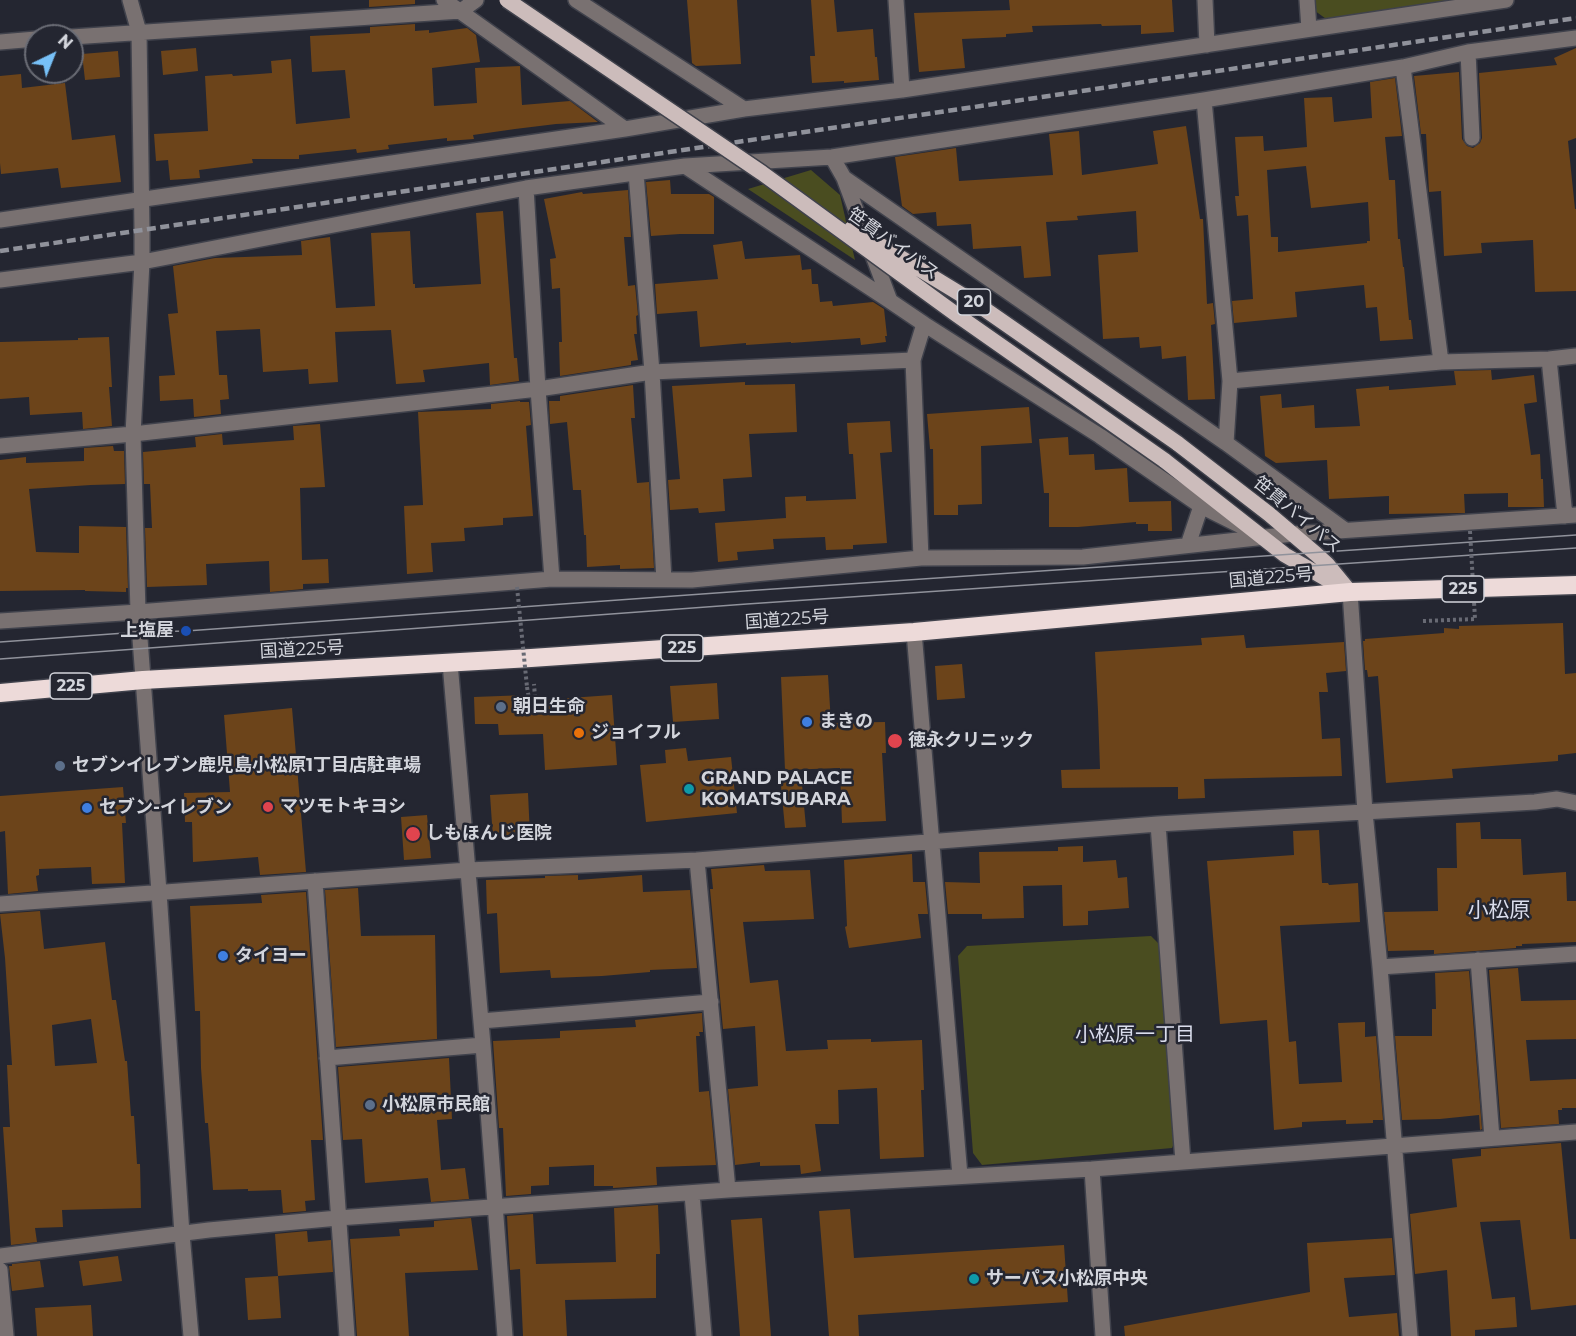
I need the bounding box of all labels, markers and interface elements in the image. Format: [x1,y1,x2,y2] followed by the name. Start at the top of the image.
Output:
[24,24,84,84] north arrow
[54,31,76,53] text: N
[843,204,943,284] street label: 笹貫バイパス
[958,289,990,315] road number: 20
[1249,472,1345,558] street label: 笹貫バイパス
[1228,564,1314,592] street label: 国道225号
[1442,576,1484,602] road number: 225
[744,606,830,634] street label: 国道225号
[120,620,174,642] place label: 上塩屋
[179,624,193,638] marker: 上塩屋
[661,635,703,661] road number: 225
[259,637,345,663] street label: 国道225号
[50,673,92,699] road number: 225
[513,696,585,718] place label: 朝日生命
[494,700,508,714] marker: 朝日生命
[819,711,873,733] place label: まきの
[800,715,814,729] marker: まきの
[591,722,681,744] place label: ジョイフル
[572,726,586,740] marker: ジョイフル
[908,730,1034,752] place label: 徳永クリニック
[886,732,904,750] marker: 徳永クリニック
[72,755,421,777] place label: セブンイレブン鹿児島小松原1丁目店駐車場
[53,759,67,773] marker: セブンイレブン鹿児島小松原1丁目店駐車場
[701,768,852,810] place label: GRAND PALACE KOMATSUBARA
[682,782,696,796] marker: GRAND PALACE KOMATSUBARA
[280,796,406,818] place label: マツモトキヨシ
[99,797,232,819] place label: セブン-イレブン
[261,800,275,814] marker: マツモトキヨシ
[80,801,94,815] marker: セブン-イレブン
[426,823,552,845] place label: しもほんじ医院
[404,825,422,843] marker: しもほんじ医院
[1468,898,1530,924] district label: 小松原
[235,945,307,967] place label: タイヨー
[216,949,230,963] marker: タイヨー
[1075,1023,1195,1047] district label: 小松原一丁目
[382,1094,490,1116] place label: 小松原市民館
[363,1098,377,1112] marker: 小松原市民館
[986,1268,1148,1290] place label: サーパス小松原中央
[967,1272,981,1286] marker: サーパス小松原中央

